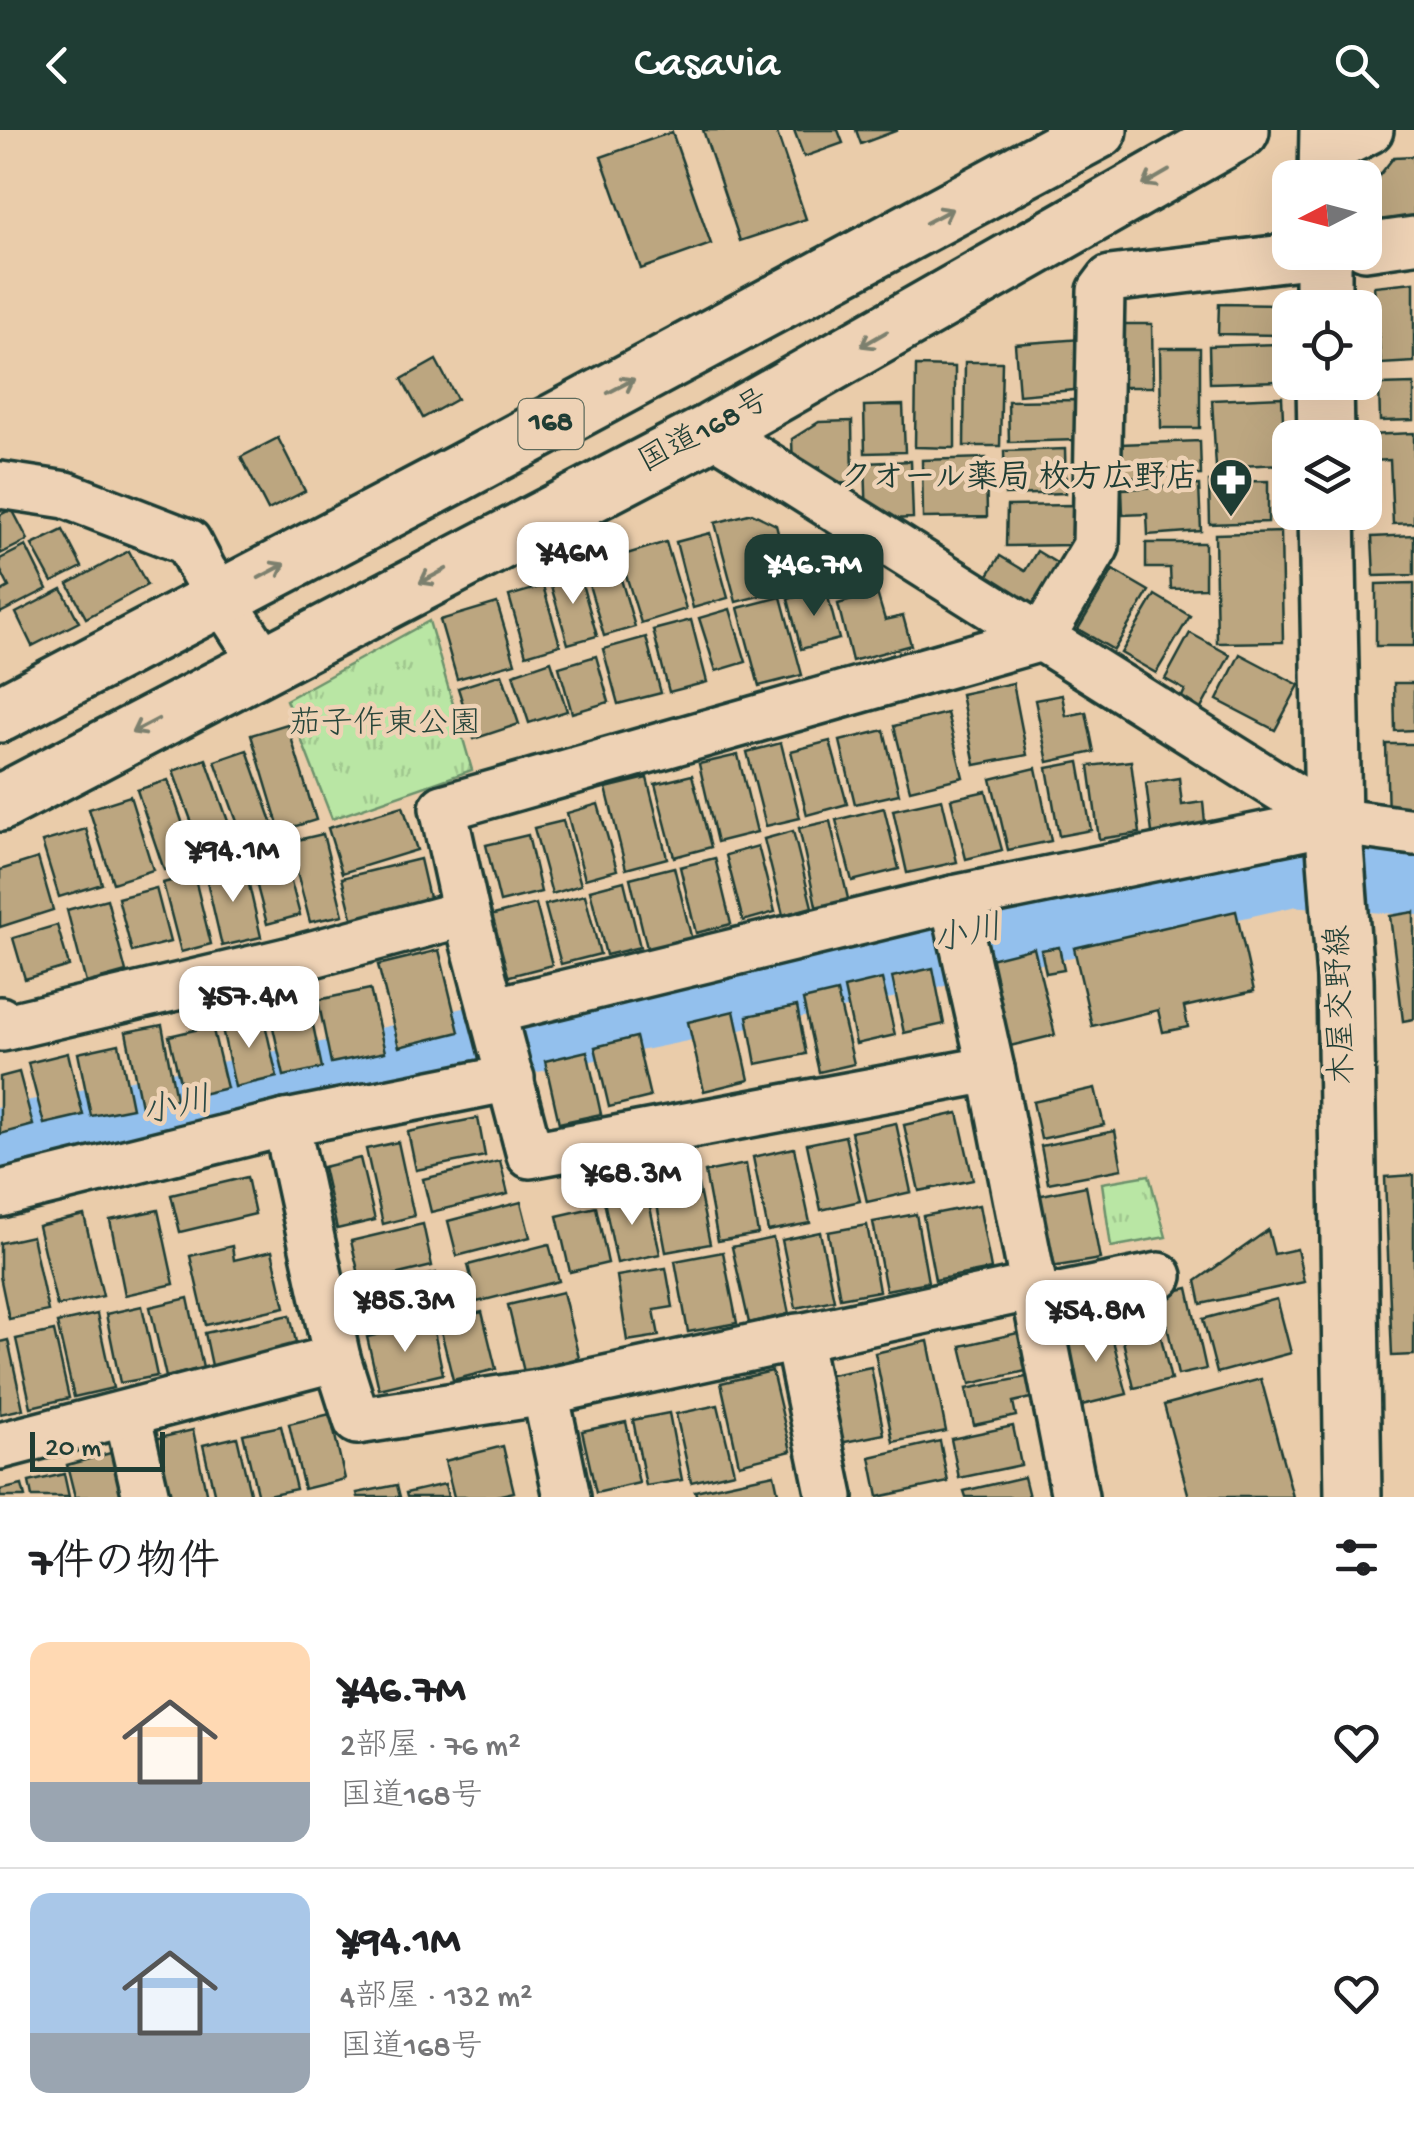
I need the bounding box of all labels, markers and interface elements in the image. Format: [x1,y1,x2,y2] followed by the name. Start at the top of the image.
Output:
[30,38,85,93] icon: back
[1329,38,1384,93] icon: search
[634,39,780,92] text: Casavia
[1272,160,1382,270] north arrow
[1272,160,1382,530] map controls
[1142,169,1171,189] one-way arrow
[923,206,953,225] one-way arrow
[1272,290,1382,400] button: locate
[859,330,889,350] one-way arrow
[606,376,636,396] one-way arrow
[633,382,777,483] street label: 国道168号
[518,399,584,449] road number: 168
[1272,420,1382,530] button: layers
[1208,457,1254,518] pharmacy icon: クオール薬局 枚方広野店
[840,459,1198,499] place label: クオール薬局 枚方広野店
[514,522,632,607] pin: ¥46M
[733,534,895,619] pin: ¥46.7M
[539,535,607,573] text: ¥46M
[766,547,862,585] text: ¥46.7M
[257,561,287,581] one-way arrow
[419,566,449,586] one-way arrow
[289,705,481,745] park label: 茄子作東公園
[131,717,161,737] one-way arrow
[152,820,314,905] pin: ¥94.1M
[187,833,279,871] text: ¥94.1M
[929,909,1007,964] water label: 小川
[1320,924,1365,1086] street label: 木屋交野線
[168,966,330,1051] pin: ¥57.4M
[201,979,297,1017] text: ¥57.4M
[138,1081,216,1136] water label: 小川
[551,1143,713,1228] pin: ¥68.3M
[583,1156,681,1194] text: ¥68.3M
[324,1270,486,1355] pin: ¥85.3M
[1015,1280,1177,1365] pin: ¥54.8M
[356,1283,454,1321] text: ¥85.3M
[1048,1293,1144,1331] text: ¥54.8M
[30,1427,165,1472] scale bar
[45,1433,101,1466] text: 20 m
[1329,1530,1384,1585] icon: filters
[30,1541,220,1590] text: 7件の物件
[340,1668,465,1717] text: ¥46.7M
[110,1682,230,1802] icon: home
[1329,1715,1384,1770] icon: heart
[340,1729,521,1767] text: 2部屋 · 76 m²
[340,1779,483,1817] text: 国道168号
[340,1919,460,1968] text: ¥94.1M
[110,1933,230,2053] icon: home
[1329,1966,1384,2021] icon: heart
[340,1980,533,2018] text: 4部屋 · 132 m²
[340,2030,483,2068] text: 国道168号

